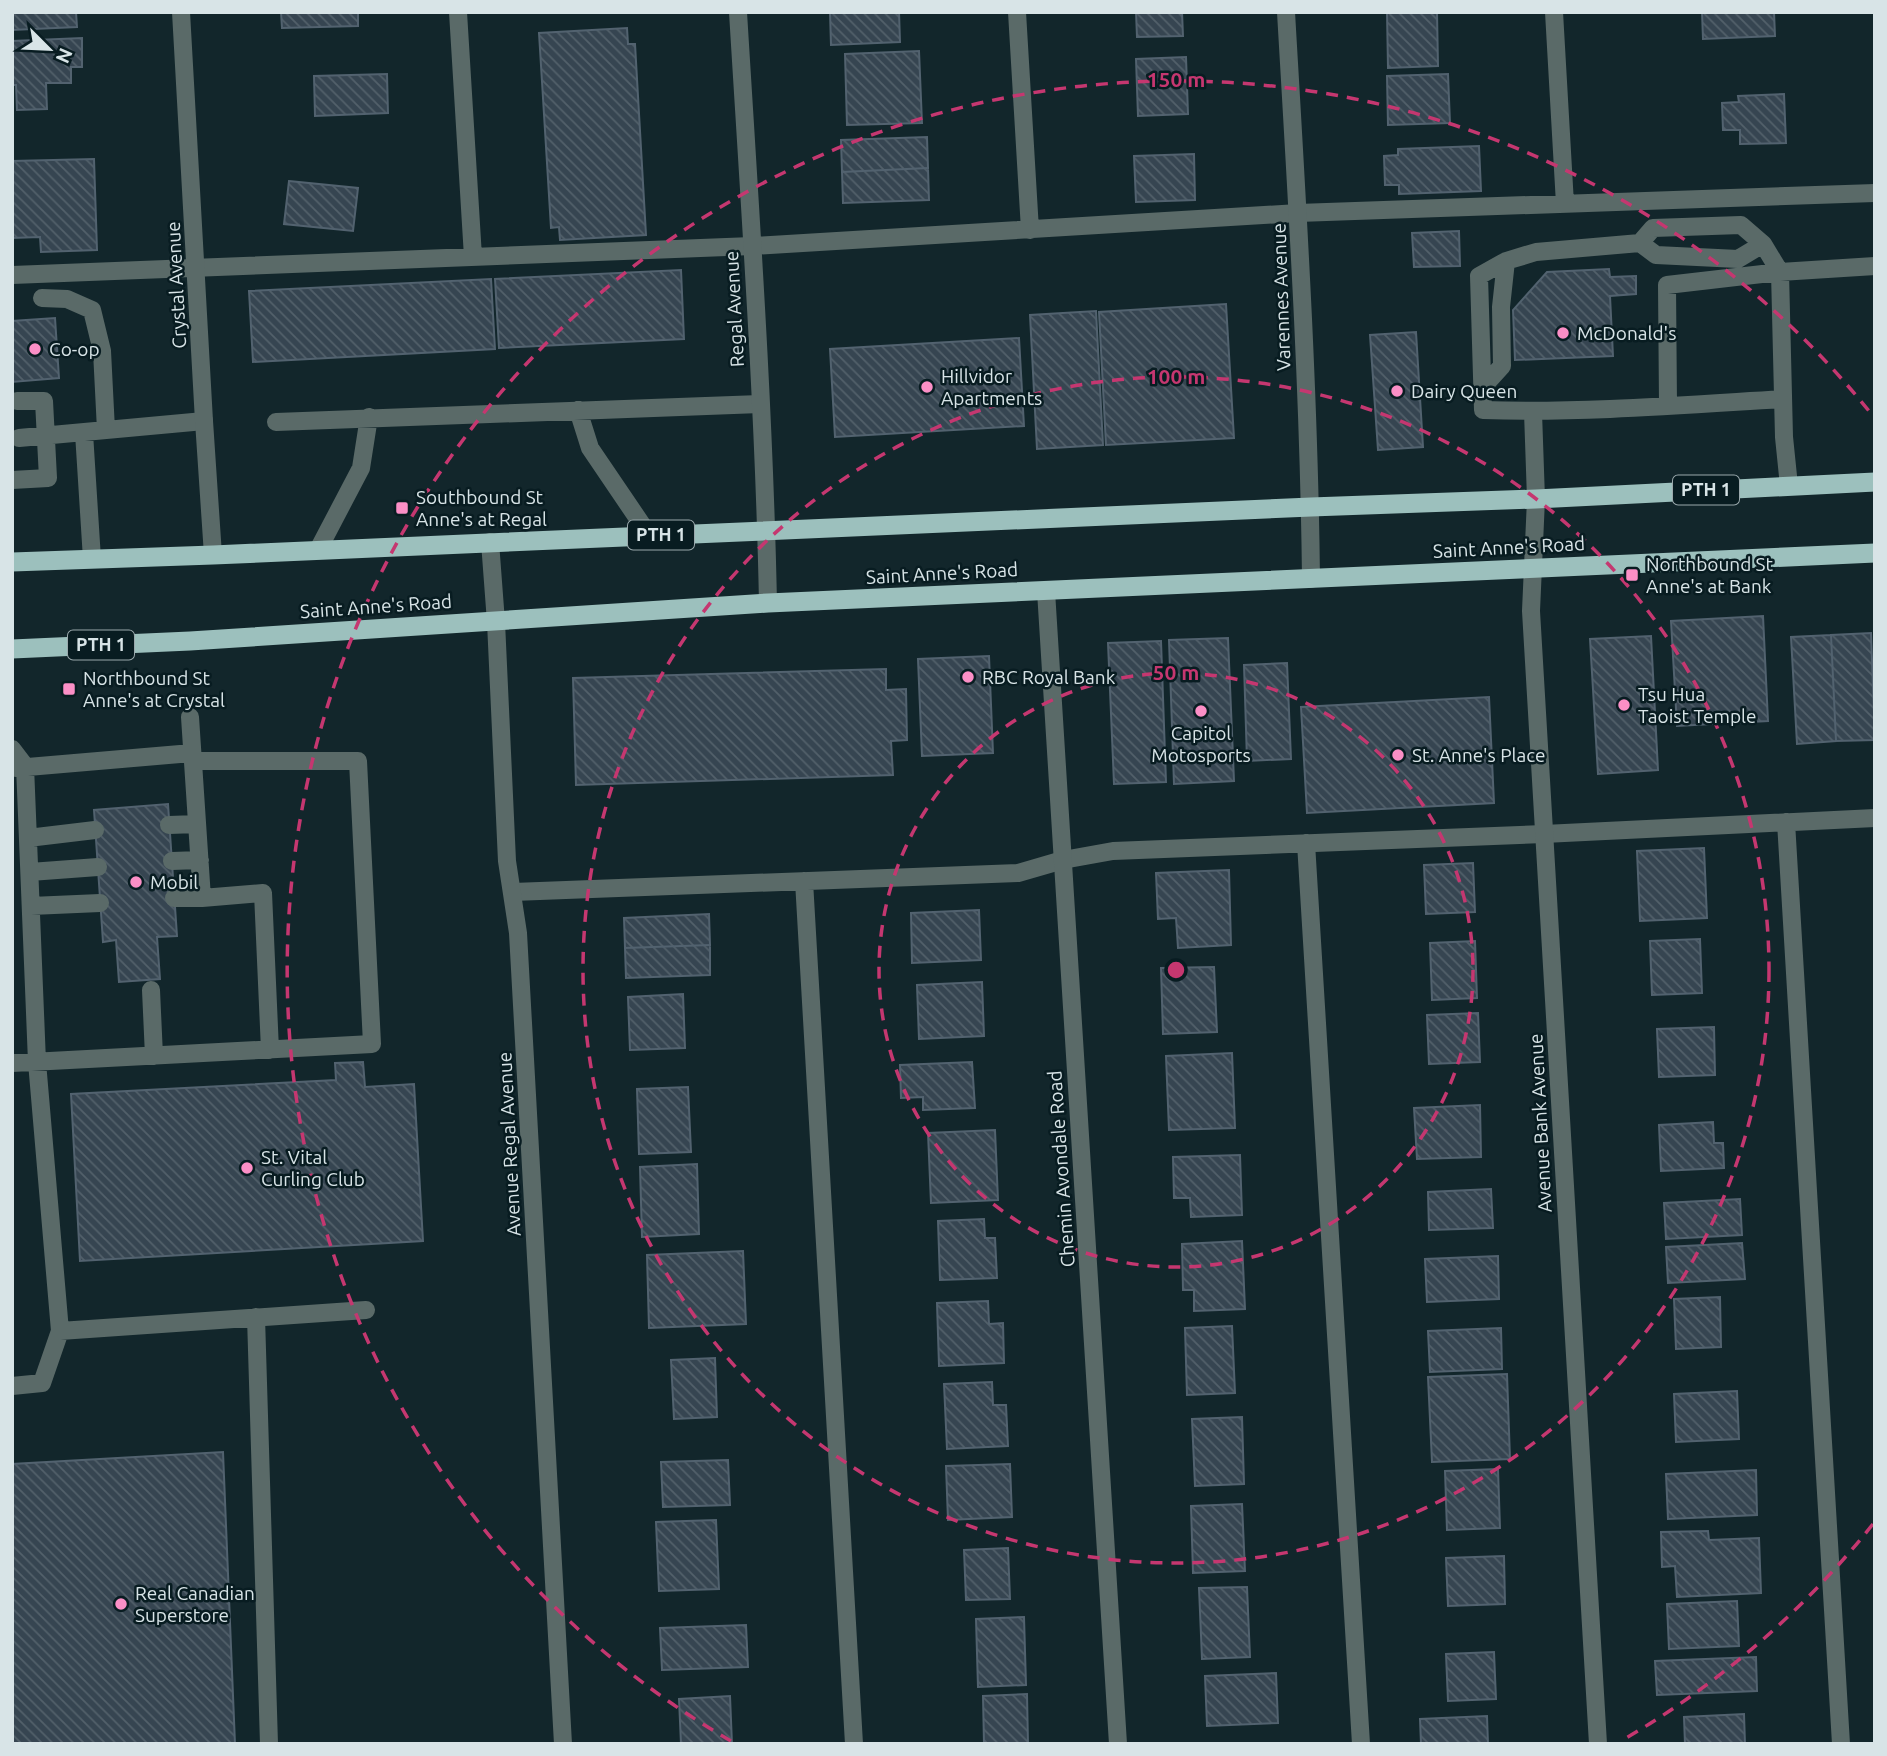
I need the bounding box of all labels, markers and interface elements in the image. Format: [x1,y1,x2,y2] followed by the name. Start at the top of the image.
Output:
[14,14,84,84] north arrow
[52,45,77,67] text: N
[1147,67,1205,91] text: 150 m
[162,221,190,349] street label: Crystal Avenue
[1267,223,1295,371] street label: Varennes Avenue
[720,250,748,368] street label: Regal Avenue
[1577,322,1676,344] place label: McDonald's
[1555,325,1571,341] marker: McDonald's
[49,338,100,360] place label: Co-op
[27,341,43,357] marker: Co-op
[1147,364,1205,388] text: 100 m
[941,365,1042,409] place label: Hillvidor Apartments
[919,379,935,395] marker: Hillvidor Apartments
[1411,380,1517,402] place label: Dairy Queen
[1389,383,1405,399] marker: Dairy Queen
[1673,476,1739,504] road number: PTH 1
[416,486,547,530] place label: Southbound St Anne's at Regal
[394,500,410,516] marker: Southbound St Anne's at Regal
[628,520,694,550] road number: PTH 1
[1432,532,1586,562] street label: Saint Anne's Road
[1646,553,1774,597] place label: Northbound St Anne's at Bank
[865,558,1019,588] street label: Saint Anne's Road
[1624,567,1640,583] marker: Northbound St Anne's at Bank
[299,590,453,622] street label: Saint Anne's Road
[68,630,134,660] road number: PTH 1
[1153,660,1199,684] text: 50 m
[982,666,1116,688] place label: RBC Royal Bank
[83,667,225,711] place label: Northbound St Anne's at Crystal
[960,669,976,685] marker: RBC Royal Bank
[61,681,77,697] marker: Northbound St Anne's at Crystal
[1638,683,1757,727] place label: Tsu Hua Taoist Temple
[1616,697,1632,713] marker: Tsu Hua Taoist Temple
[1193,703,1209,719] marker: Capitol Motosports
[1151,722,1251,766] place label: Capitol Motosports
[1412,744,1546,766] place label: St. Anne's Place
[1390,747,1406,763] marker: St. Anne's Place
[150,871,198,893] place label: Mobil
[128,874,144,890] marker: Mobil
[1164,958,1188,982] centre of rings
[1524,1033,1556,1213] street label: Avenue Bank Avenue
[493,1051,525,1237] street label: Avenue Regal Avenue
[1043,1070,1079,1268] street label: Chemin Avondale Road
[261,1146,365,1190] place label: St. Vital Curling Club
[239,1160,255,1176] marker: St. Vital Curling Club
[135,1582,255,1626] place label: Real Canadian Superstore
[113,1596,129,1612] marker: Real Canadian Superstore

